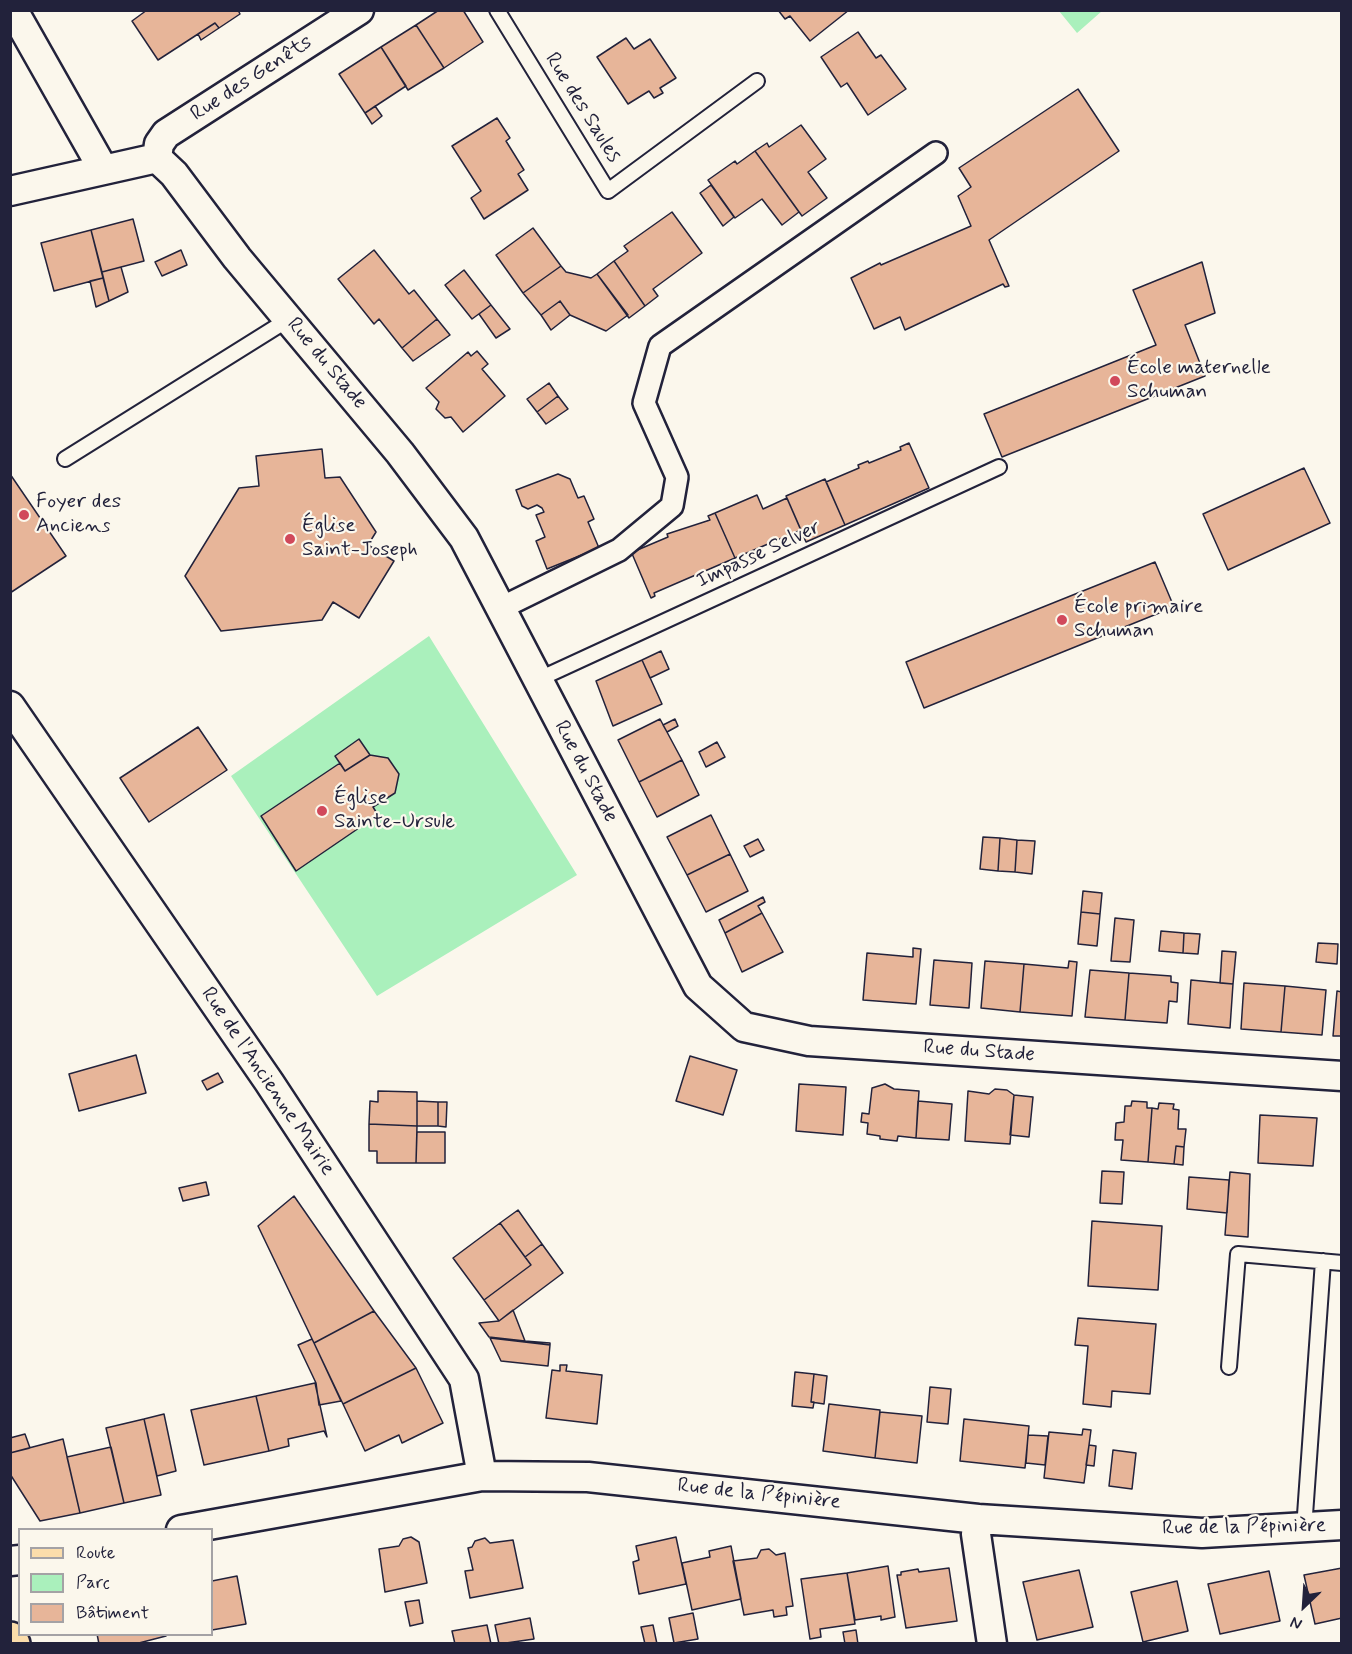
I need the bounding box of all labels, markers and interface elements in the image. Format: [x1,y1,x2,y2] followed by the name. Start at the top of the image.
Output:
[187,30,317,128] street label: Rue des Genêts
[538,48,626,168] street label: Rue des Saules
[280,313,372,415] street label: Rue du Stade
[1127,356,1271,406] place label: École maternelle Schuman
[1108,374,1122,388] marker: École maternelle Schuman
[36,490,121,540] place label: Foyer des Anciens
[17,508,31,522] marker: Foyer des Anciens
[302,514,418,564] place label: Église Saint-Joseph
[693,515,825,595] street label: Impasse Selver
[283,532,297,546] marker: Église Saint-Joseph
[1074,595,1203,645] place label: École primaire Schuman
[1055,613,1069,627] marker: École primaire Schuman
[548,717,622,827] street label: Rue du Stade
[334,786,455,836] place label: Église Sainte-Ursule
[315,804,329,818] marker: Église Sainte-Ursule
[195,983,339,1181] street label: Rue de l'Ancienne Mairie
[922,1036,1036,1068] street label: Rue du Stade
[676,1474,842,1516] street label: Rue de la Pépinière
[1162,1514,1326,1542] street label: Rue de la Pépinière
[18,1528,213,1636] legend
[76,1541,115,1565] text: Route
[76,1571,110,1595] text: Parc
[1274,1576,1334,1636] north arrow
[76,1601,149,1625] text: Bâtiment
[1287,1611,1305,1635] text: N

